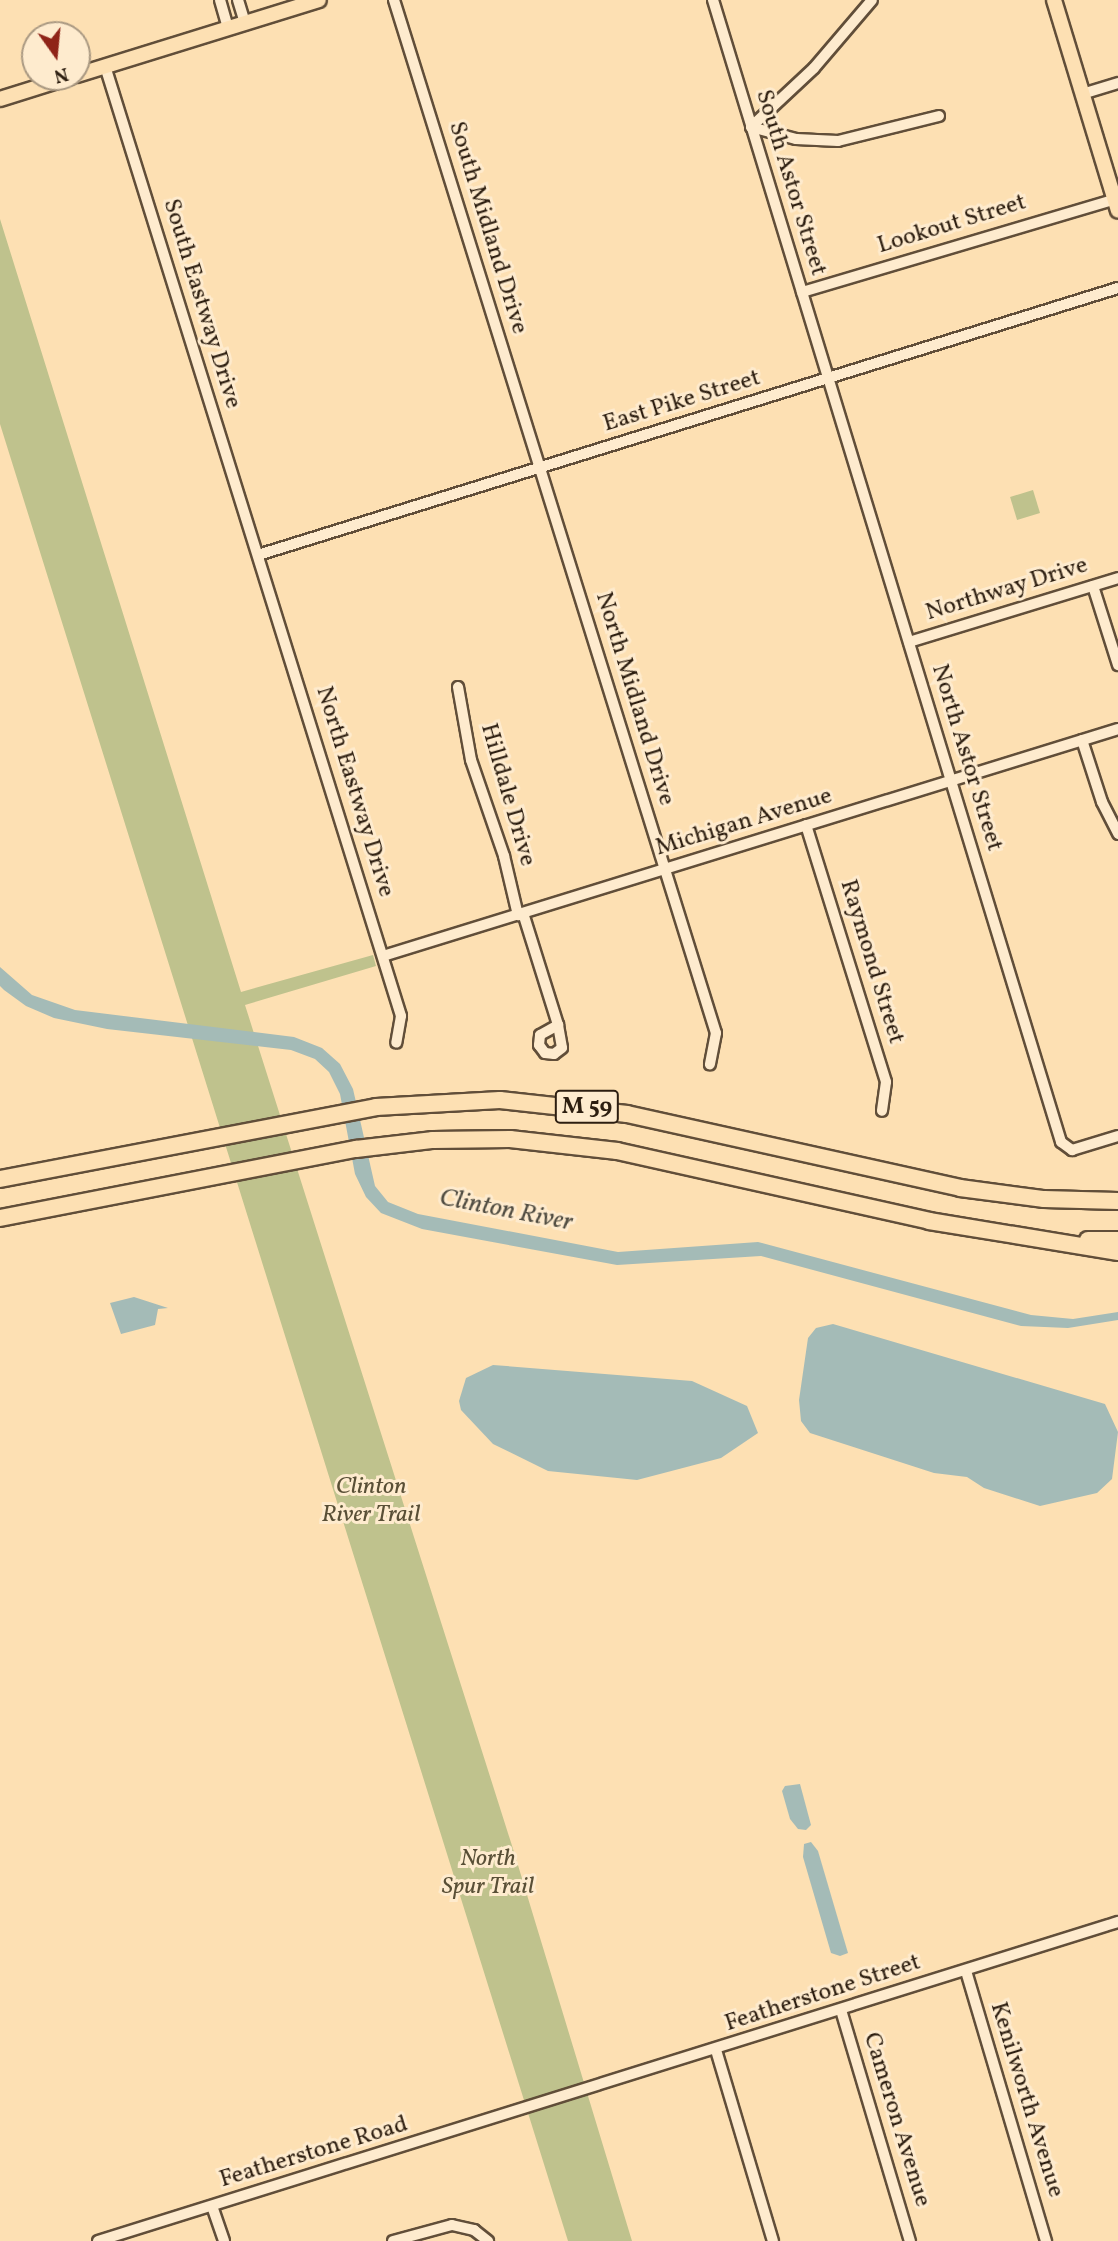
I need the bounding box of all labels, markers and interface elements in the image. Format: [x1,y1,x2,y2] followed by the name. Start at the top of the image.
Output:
[21,21,91,91] north arrow
[51,60,71,89] text: N
[748,87,832,279] street label: South Astor Street
[441,118,533,338] street label: South Midland Drive
[874,189,1030,261] street label: Lookout Street
[155,195,247,413] street label: South Eastway Drive
[600,364,764,440] street label: East Pike Street
[922,552,1092,628] street label: Northway Drive
[588,589,680,809] street label: North Midland Drive
[924,661,1008,855] street label: North Astor Street
[308,683,400,901] street label: North Eastway Drive
[473,720,541,870] street label: Hilldale Drive
[652,782,836,864] street label: Michigan Avenue
[832,876,910,1048] street label: Raymond Street
[554,1088,620,1126] road number: M 59
[437,1183,575,1239] water label: Clinton River
[322,1474,420,1530] park label: Clinton River Trail
[442,1846,534,1902] park label: North Spur Trail
[722,1949,924,2039] street label: Featherstone Street
[983,1999,1069,2201] street label: Kenilworth Avenue
[856,2029,936,2211] street label: Cameron Avenue
[216,2111,412,2195] street label: Featherstone Road

